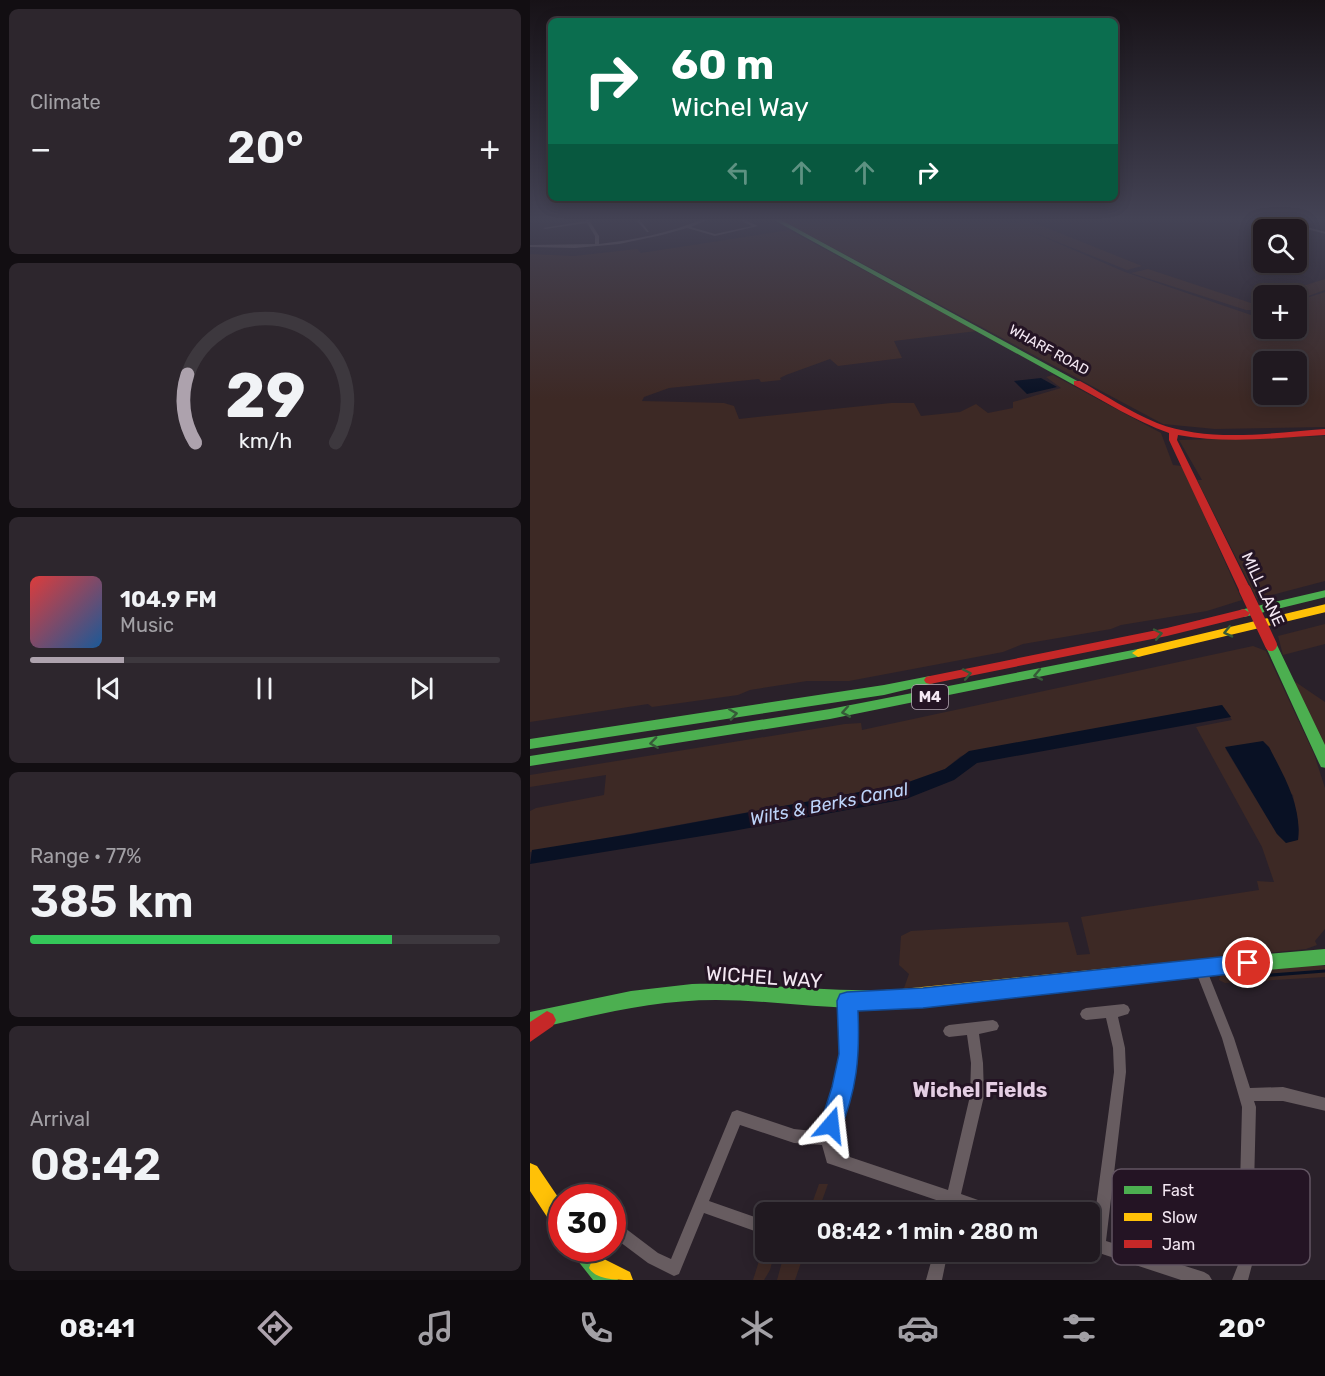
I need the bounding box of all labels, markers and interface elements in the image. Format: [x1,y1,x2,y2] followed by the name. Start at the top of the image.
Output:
[671,40,774,90] text: 60 m
[572,42,650,120] icon: right
[30,90,101,114] text: Climate
[671,91,809,123] text: Wichel Way
[227,121,304,174] text: 20°
[30,129,51,168] text: −
[479,129,500,168] text: +
[722,156,755,189] icon: left
[785,156,818,189] icon: ahead
[848,156,881,189] icon: ahead
[911,156,944,189] icon: right
[1253,219,1307,405] map controls
[1253,219,1307,273] button: search
[1253,285,1307,339] button: +
[1006,321,1092,379] street label: WHARF ROAD
[1253,351,1307,405] button: −
[225,359,305,433] text: 29
[238,428,292,453] text: km/h
[1238,549,1288,629] street label: MILL LANE
[120,586,217,613] text: 104.9 FM
[120,613,174,637] text: Music
[1223,625,1233,638] one-way arrow
[1152,628,1162,641] one-way arrow
[961,668,971,681] one-way arrow
[1033,668,1043,681] one-way arrow
[92,672,125,705] icon: previous
[248,672,281,705] icon: pause
[405,672,438,705] icon: next
[912,685,948,709] road number: M4
[842,706,851,718] one-way arrow
[729,709,738,721] one-way arrow
[649,737,658,749] one-way arrow
[748,778,911,830] water label: Wilts & Berks Canal
[30,844,142,868] text: Range · 77%
[30,875,194,928] text: 385 km
[1222,937,1273,988] pin
[1231,946,1264,979] icon: arrive
[705,961,823,993] street label: WICHEL WAY
[913,1077,1047,1102] district label: Wichel Fields
[799,1093,863,1157] position arrow
[30,1107,90,1131] text: Arrival
[30,1138,161,1191] text: 08:42
[1112,1169,1310,1265] legend
[1162,1181,1194,1200] text: Fast
[548,1184,626,1262] speed limit sign: 30
[1162,1208,1198,1227] text: Slow
[817,1218,1038,1245] text: 08:42 · 1 min · 280 m
[1162,1235,1195,1254] text: Jam
[254,1307,296,1349] icon: directions
[415,1307,457,1349] icon: music
[575,1307,617,1349] icon: phone
[736,1307,778,1349] icon: climate
[897,1307,939,1349] icon: car
[1058,1307,1100,1349] icon: filters
[59,1312,135,1344] text: 08:41
[1219,1312,1266,1344] text: 20°

